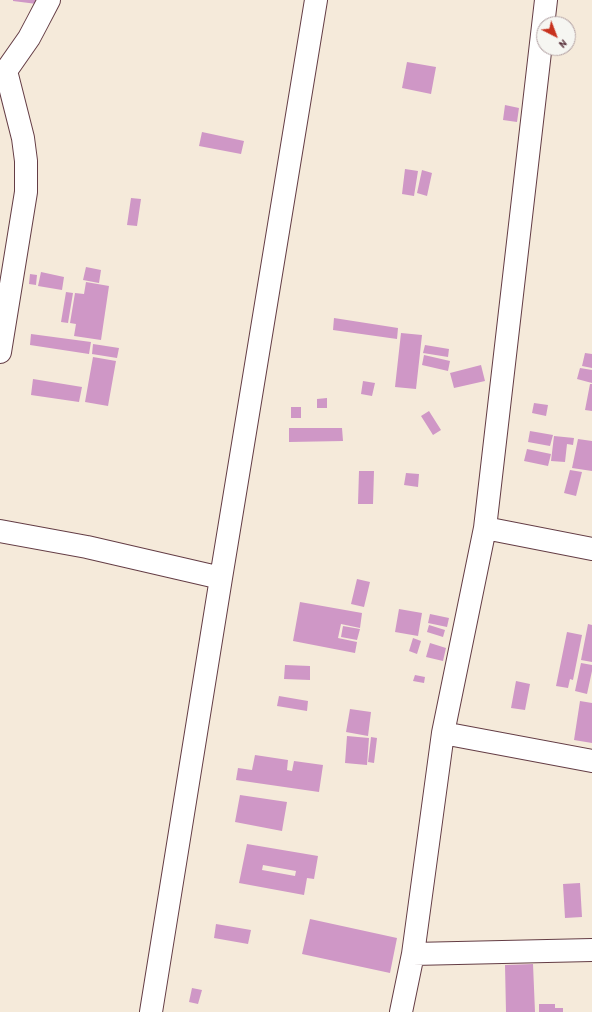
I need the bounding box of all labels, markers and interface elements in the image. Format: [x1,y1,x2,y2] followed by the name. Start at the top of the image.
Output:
[536,16,576,56] north arrow
[557,37,570,51] text: N

